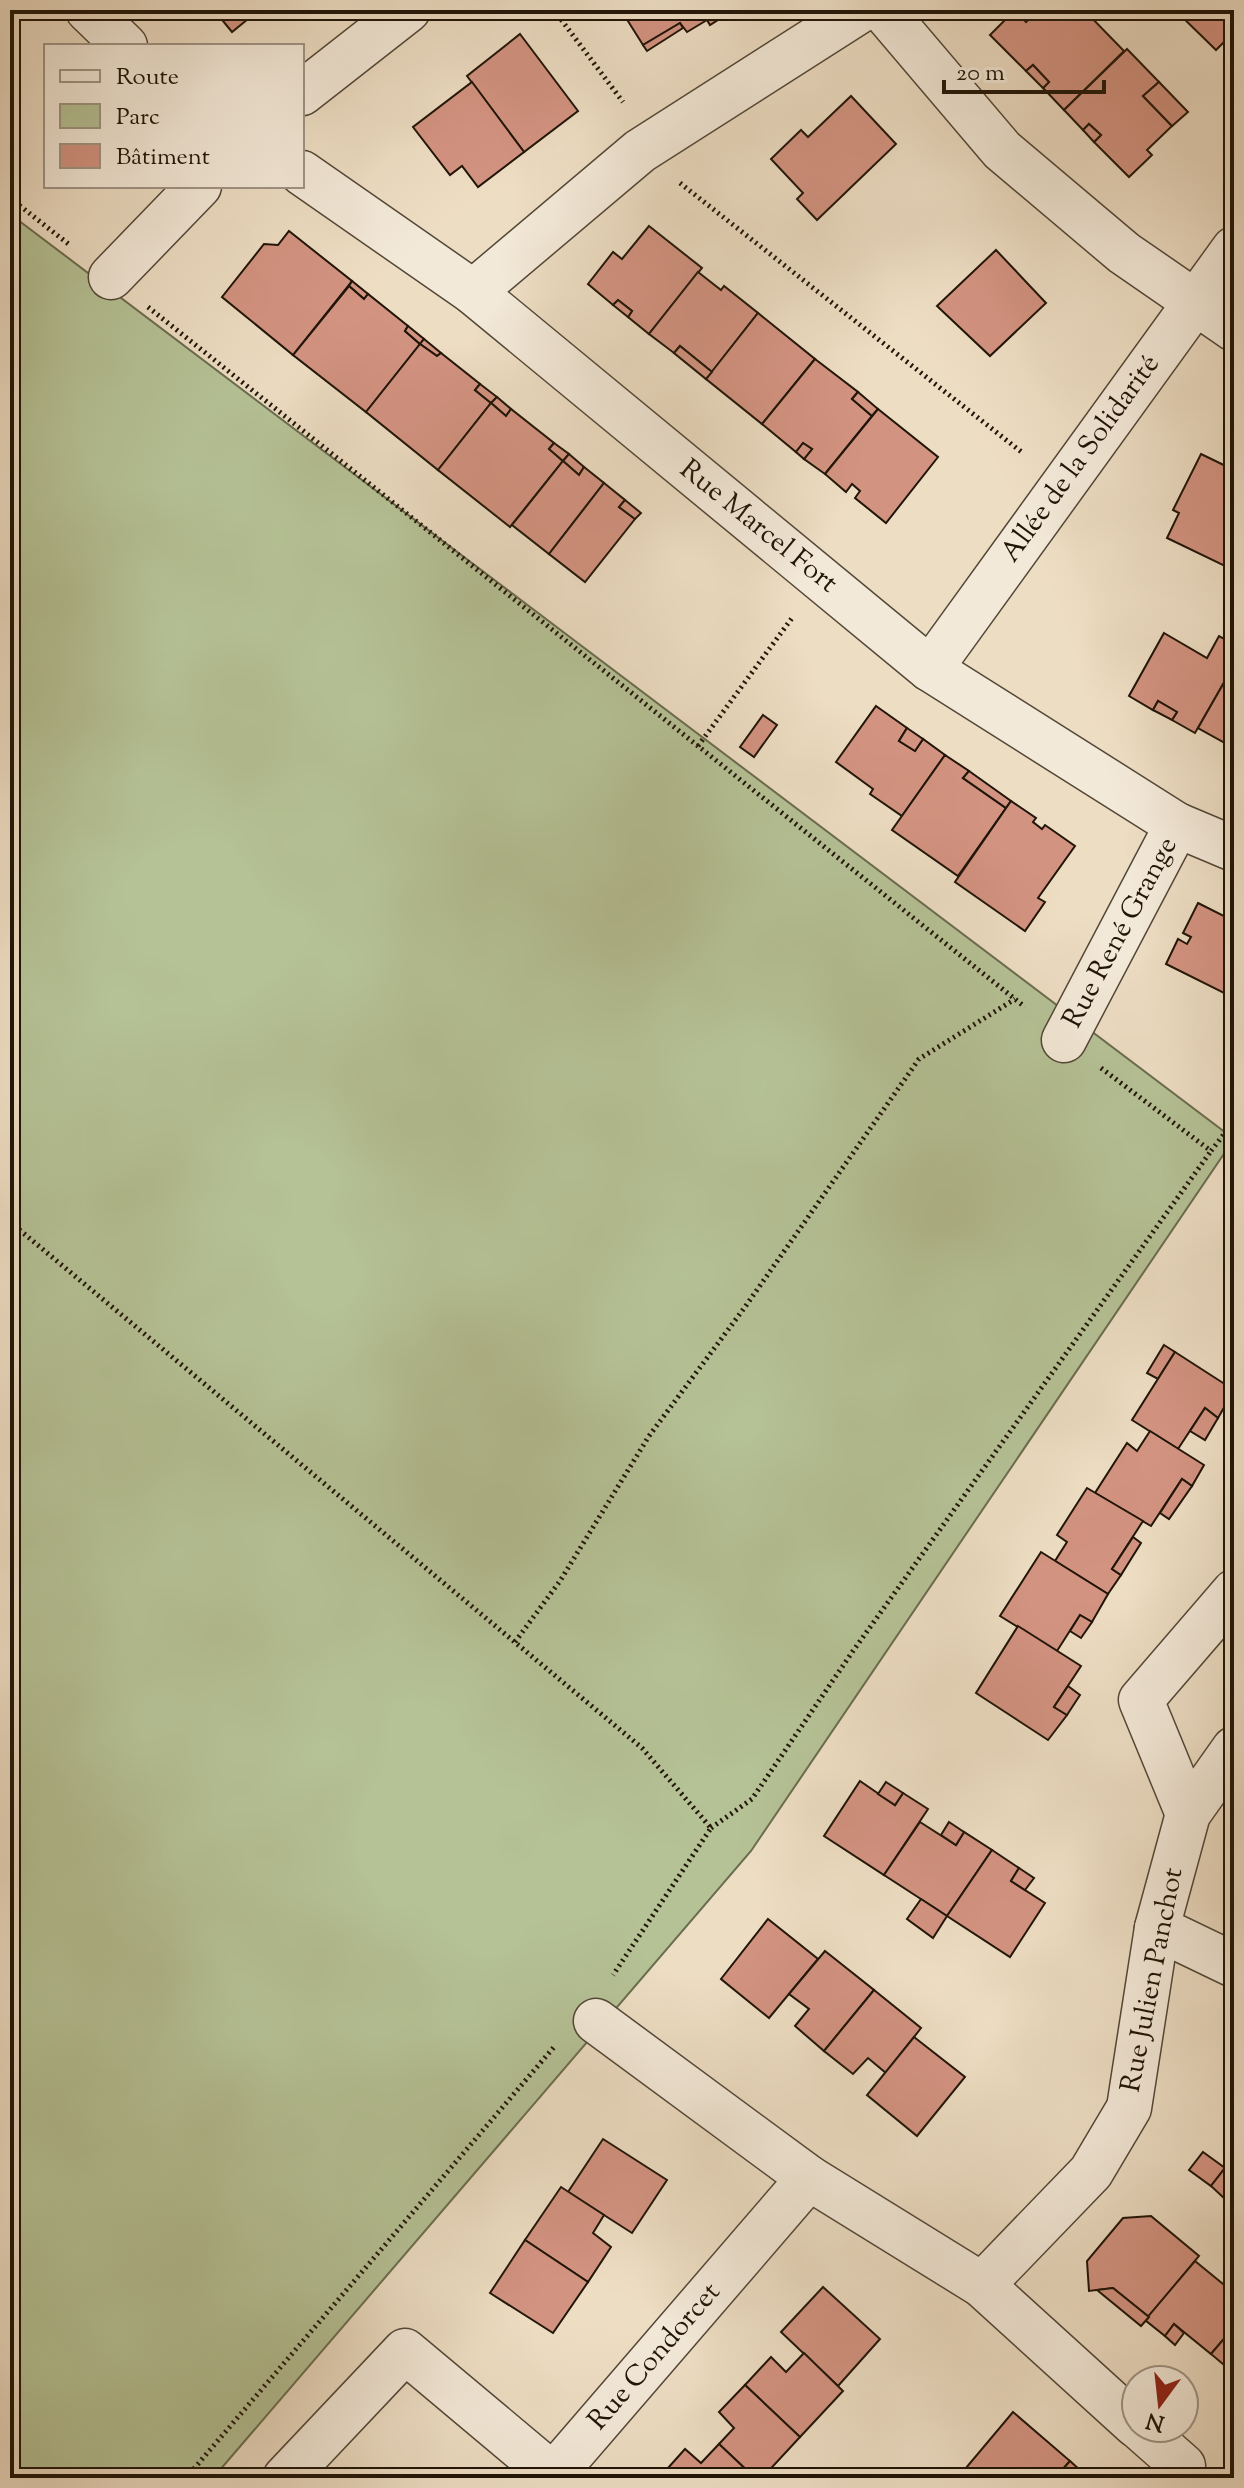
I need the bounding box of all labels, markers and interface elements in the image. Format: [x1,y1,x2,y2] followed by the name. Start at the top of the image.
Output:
[44,44,304,188] legend
[944,44,1104,94] scale bar
[956,57,1005,91] text: 20 m
[116,61,179,95] text: Route
[116,101,160,135] text: Parc
[116,141,210,175] text: Bâtiment
[992,347,1170,571] street label: Allée de la Solidarité
[670,451,846,604] street label: Rue Marcel Fort
[1054,830,1188,1036] street label: Rue René Grange
[1112,1864,1194,2096] street label: Rue Julien Panchot
[579,2274,731,2440] street label: Rue Condorcet
[1120,2364,1200,2444] north arrow
[1143,2403,1168,2438] text: N

